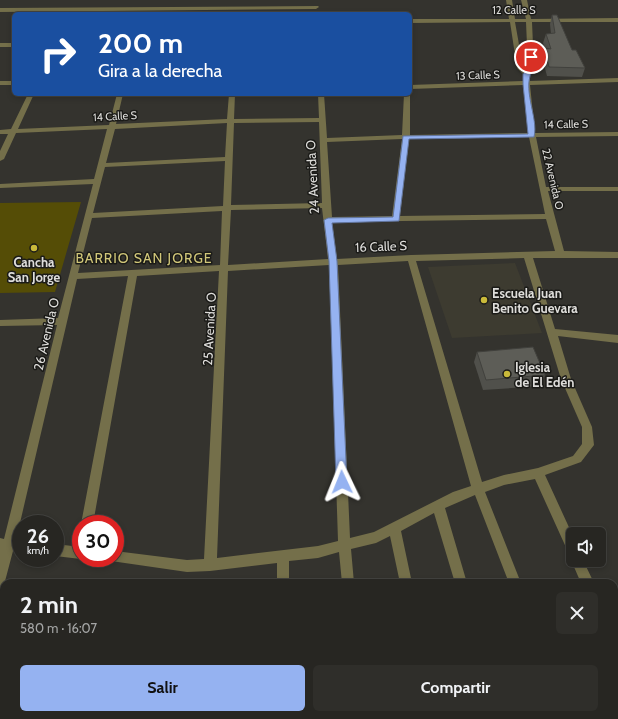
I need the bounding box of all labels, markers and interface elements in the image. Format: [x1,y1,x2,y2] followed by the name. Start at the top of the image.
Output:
[492,3,536,17] street label: 12 Calle S
[98,26,183,60] text: 200 m
[32,28,84,80] icon: right
[514,40,548,74] pin
[520,46,542,68] icon: arrive
[98,60,222,82] text: Gira a la derecha
[456,67,501,83] street label: 13 Calle S
[93,108,138,124] street label: 14 Calle S
[544,117,589,131] street label: 14 Calle S
[302,140,322,214] street label: 24 Avenida O
[539,147,567,211] street label: 22 Avenida O
[355,237,408,255] street label: 16 Calle S
[29,243,39,253] marker: Cancha San Jorge
[75,249,213,267] district label: BARRIO SAN JORGE
[8,254,61,285] place label: Cancha San Jorge
[492,285,578,316] place label: Escuela Juan Benito Guevara
[199,292,219,366] street label: 25 Avenida O
[479,295,489,305] marker: Escuela Juan Benito Guevara
[30,296,62,372] street label: 26 Avenida O
[515,359,574,390] place label: Iglesia de El Edén
[502,369,512,379] marker: Iglesia de El Edén
[321,461,363,503] position arrow
[72,515,124,567] speed limit sign: 30
[27,524,49,548] text: 26
[566,527,606,567] map controls
[566,527,606,567] button: sound
[27,544,49,557] text: km/h
[20,590,78,619] text: 2 min
[556,592,598,634] button: close
[20,620,97,636] text: 580 m · 16:07
[20,665,305,711] button: Salir
[313,665,598,711] button: Compartir

